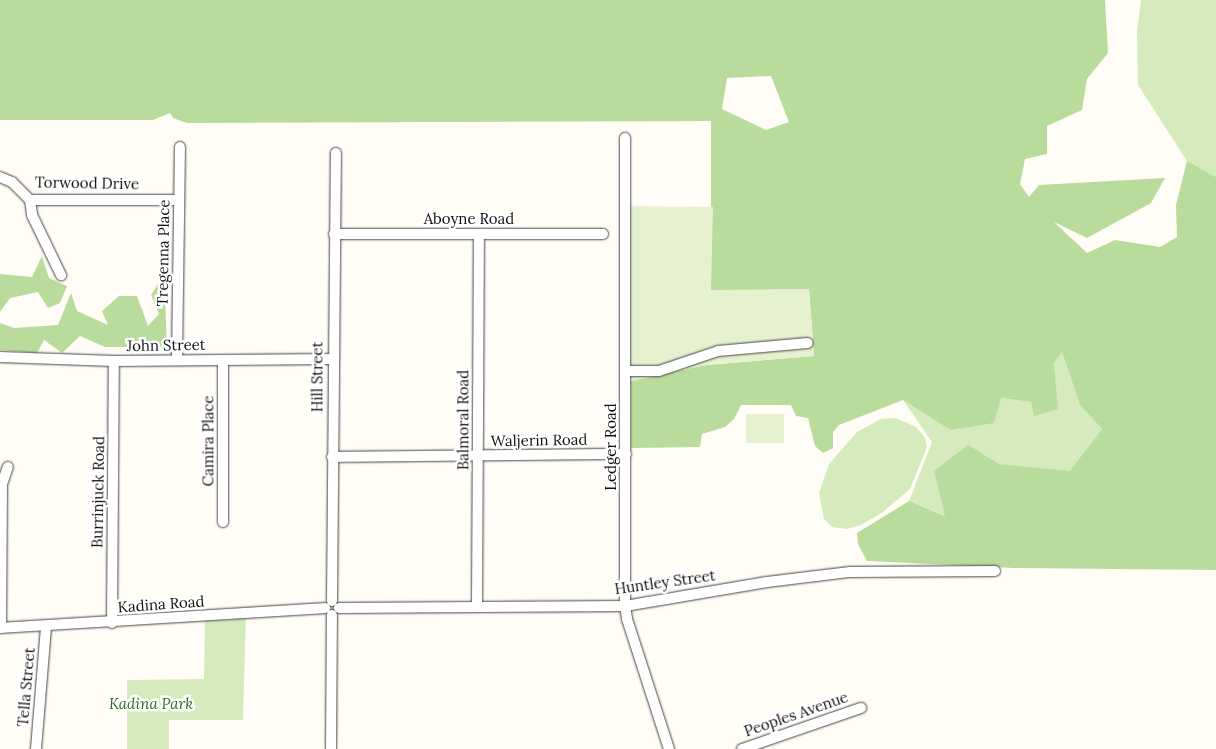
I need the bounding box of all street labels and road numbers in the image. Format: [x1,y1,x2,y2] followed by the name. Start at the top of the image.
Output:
[35,173,139,193] street label: Torwood Drive
[153,199,173,307] street label: Tregenna Place
[424,210,514,228] street label: Aboyne Road
[126,335,206,355] street label: John Street
[308,342,326,412] street label: Hill Street
[454,370,472,470] street label: Balmoral Road
[199,396,217,486] street label: Camira Place
[602,403,620,491] street label: Ledger Road
[490,430,588,450] street label: Waljerin Road
[88,436,108,548] street label: Burrinjuck Road
[613,566,717,598] street label: Huntley Street
[117,592,205,616] street label: Kadina Road
[14,647,38,727] street label: Tella Street
[742,688,850,740] street label: Peoples Avenue

